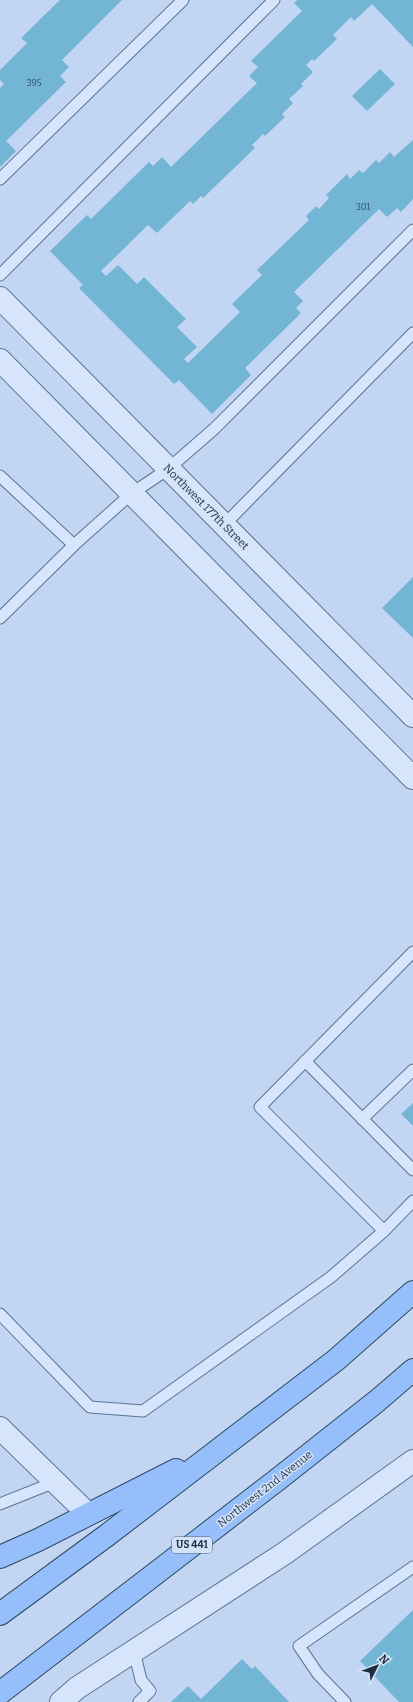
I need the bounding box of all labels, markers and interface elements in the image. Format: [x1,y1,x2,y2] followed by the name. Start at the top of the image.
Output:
[26,78,42,88] house number: 395
[356,202,371,212] house number: 301
[161,462,251,552] street label: Northwest 177th Street
[215,1448,315,1530] street label: Northwest 2nd Avenue
[172,1537,212,1553] road number: US 441
[357,1646,397,1686] north arrow
[376,1652,392,1668] text: N

